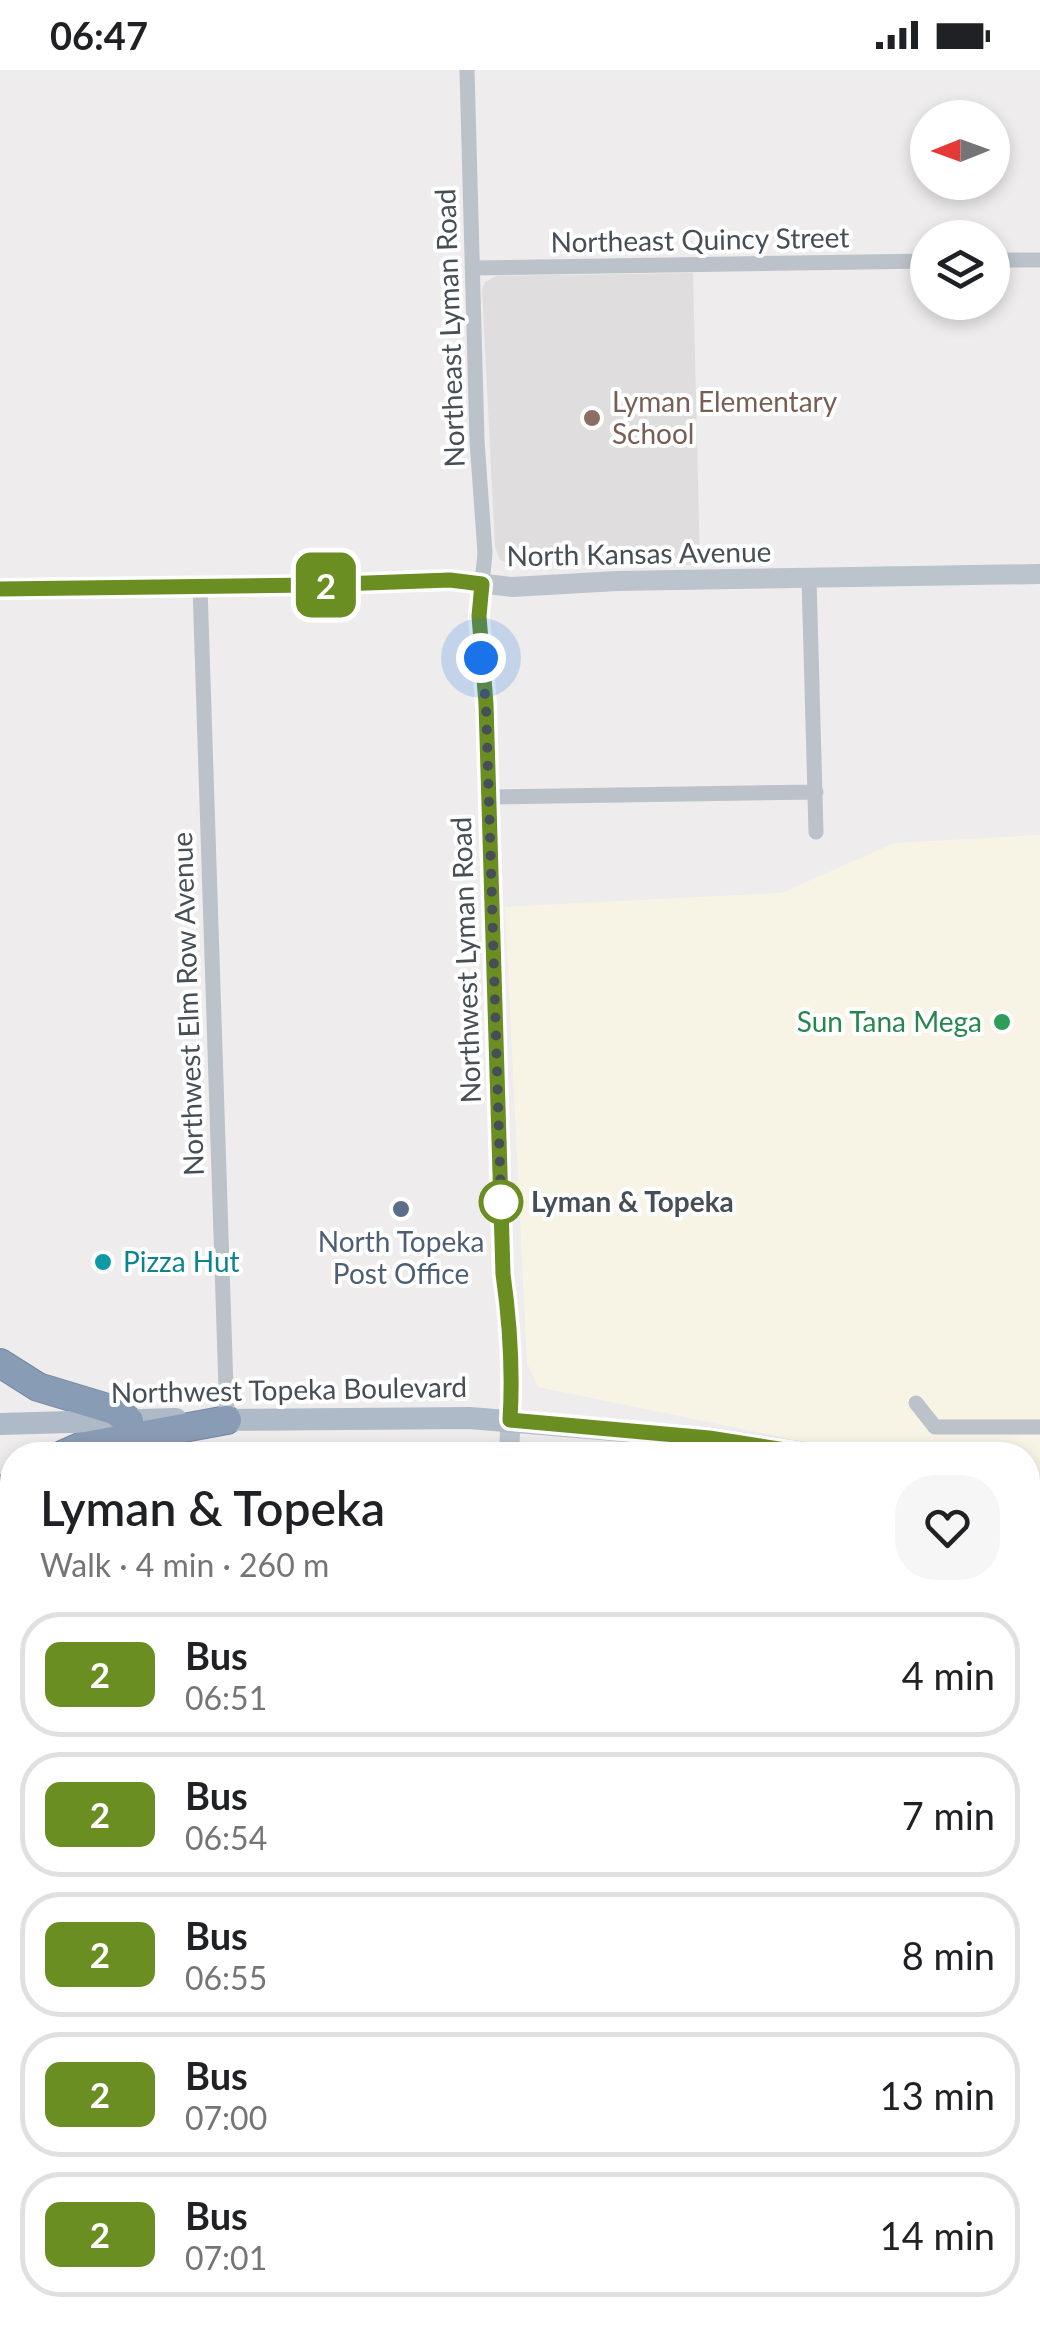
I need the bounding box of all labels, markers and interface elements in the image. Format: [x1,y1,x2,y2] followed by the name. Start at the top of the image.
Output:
[50,12,148,58] text: 06:47
[910,100,1010,200] north arrow
[910,100,1010,320] map controls
[427,188,471,468] street label: Northeast Lyman Road
[550,219,850,259] street label: Northeast Quincy Street
[910,220,1010,320] button: layers
[612,384,838,450] place label: Lyman Elementary School
[581,407,603,429] marker: Lyman Elementary School
[506,534,772,572] street label: North Kansas Avenue
[294,552,358,618] line badge: 2
[316,564,336,606] text: 2
[456,633,506,683] your location
[443,816,487,1104] street label: Northwest Lyman Road
[164,832,210,1177] street label: Northwest Elm Row Avenue
[797,1004,982,1038] place label: Sun Tana Mega
[991,1011,1013,1033] marker: Sun Tana Mega
[480,1181,522,1223] marker: Lyman & Topeka
[531,1184,734,1218] place label: Lyman & Topeka
[390,1198,412,1220] marker: North Topeka Post Office
[318,1224,484,1290] place label: North Topeka Post Office
[123,1244,240,1278] place label: Pizza Hut
[92,1251,114,1273] marker: Pizza Hut
[111,1369,467,1409] street label: Northwest Topeka Boulevard
[895,1475,1000,1580] button: heart
[40,1479,385,1536] text: Lyman & Topeka
[40,1545,329,1584] text: Walk · 4 min · 260 m
[185,1632,248,1678] text: Bus
[902,1652,995,1698] text: 4 min
[90,1653,110,1695] text: 2
[185,1678,267,1717] text: 06:51
[185,1772,248,1818] text: Bus
[902,1792,995,1838] text: 7 min
[90,1793,110,1835] text: 2
[185,1818,267,1857] text: 06:54
[185,1912,248,1958] text: Bus
[902,1932,995,1978] text: 8 min
[90,1933,110,1975] text: 2
[185,1958,267,1997] text: 06:55
[185,2052,248,2098] text: Bus
[880,2072,995,2118] text: 13 min
[90,2073,110,2115] text: 2
[185,2098,267,2137] text: 07:00
[185,2192,248,2238] text: Bus
[880,2212,995,2258] text: 14 min
[90,2213,110,2255] text: 2
[185,2238,267,2277] text: 07:01

